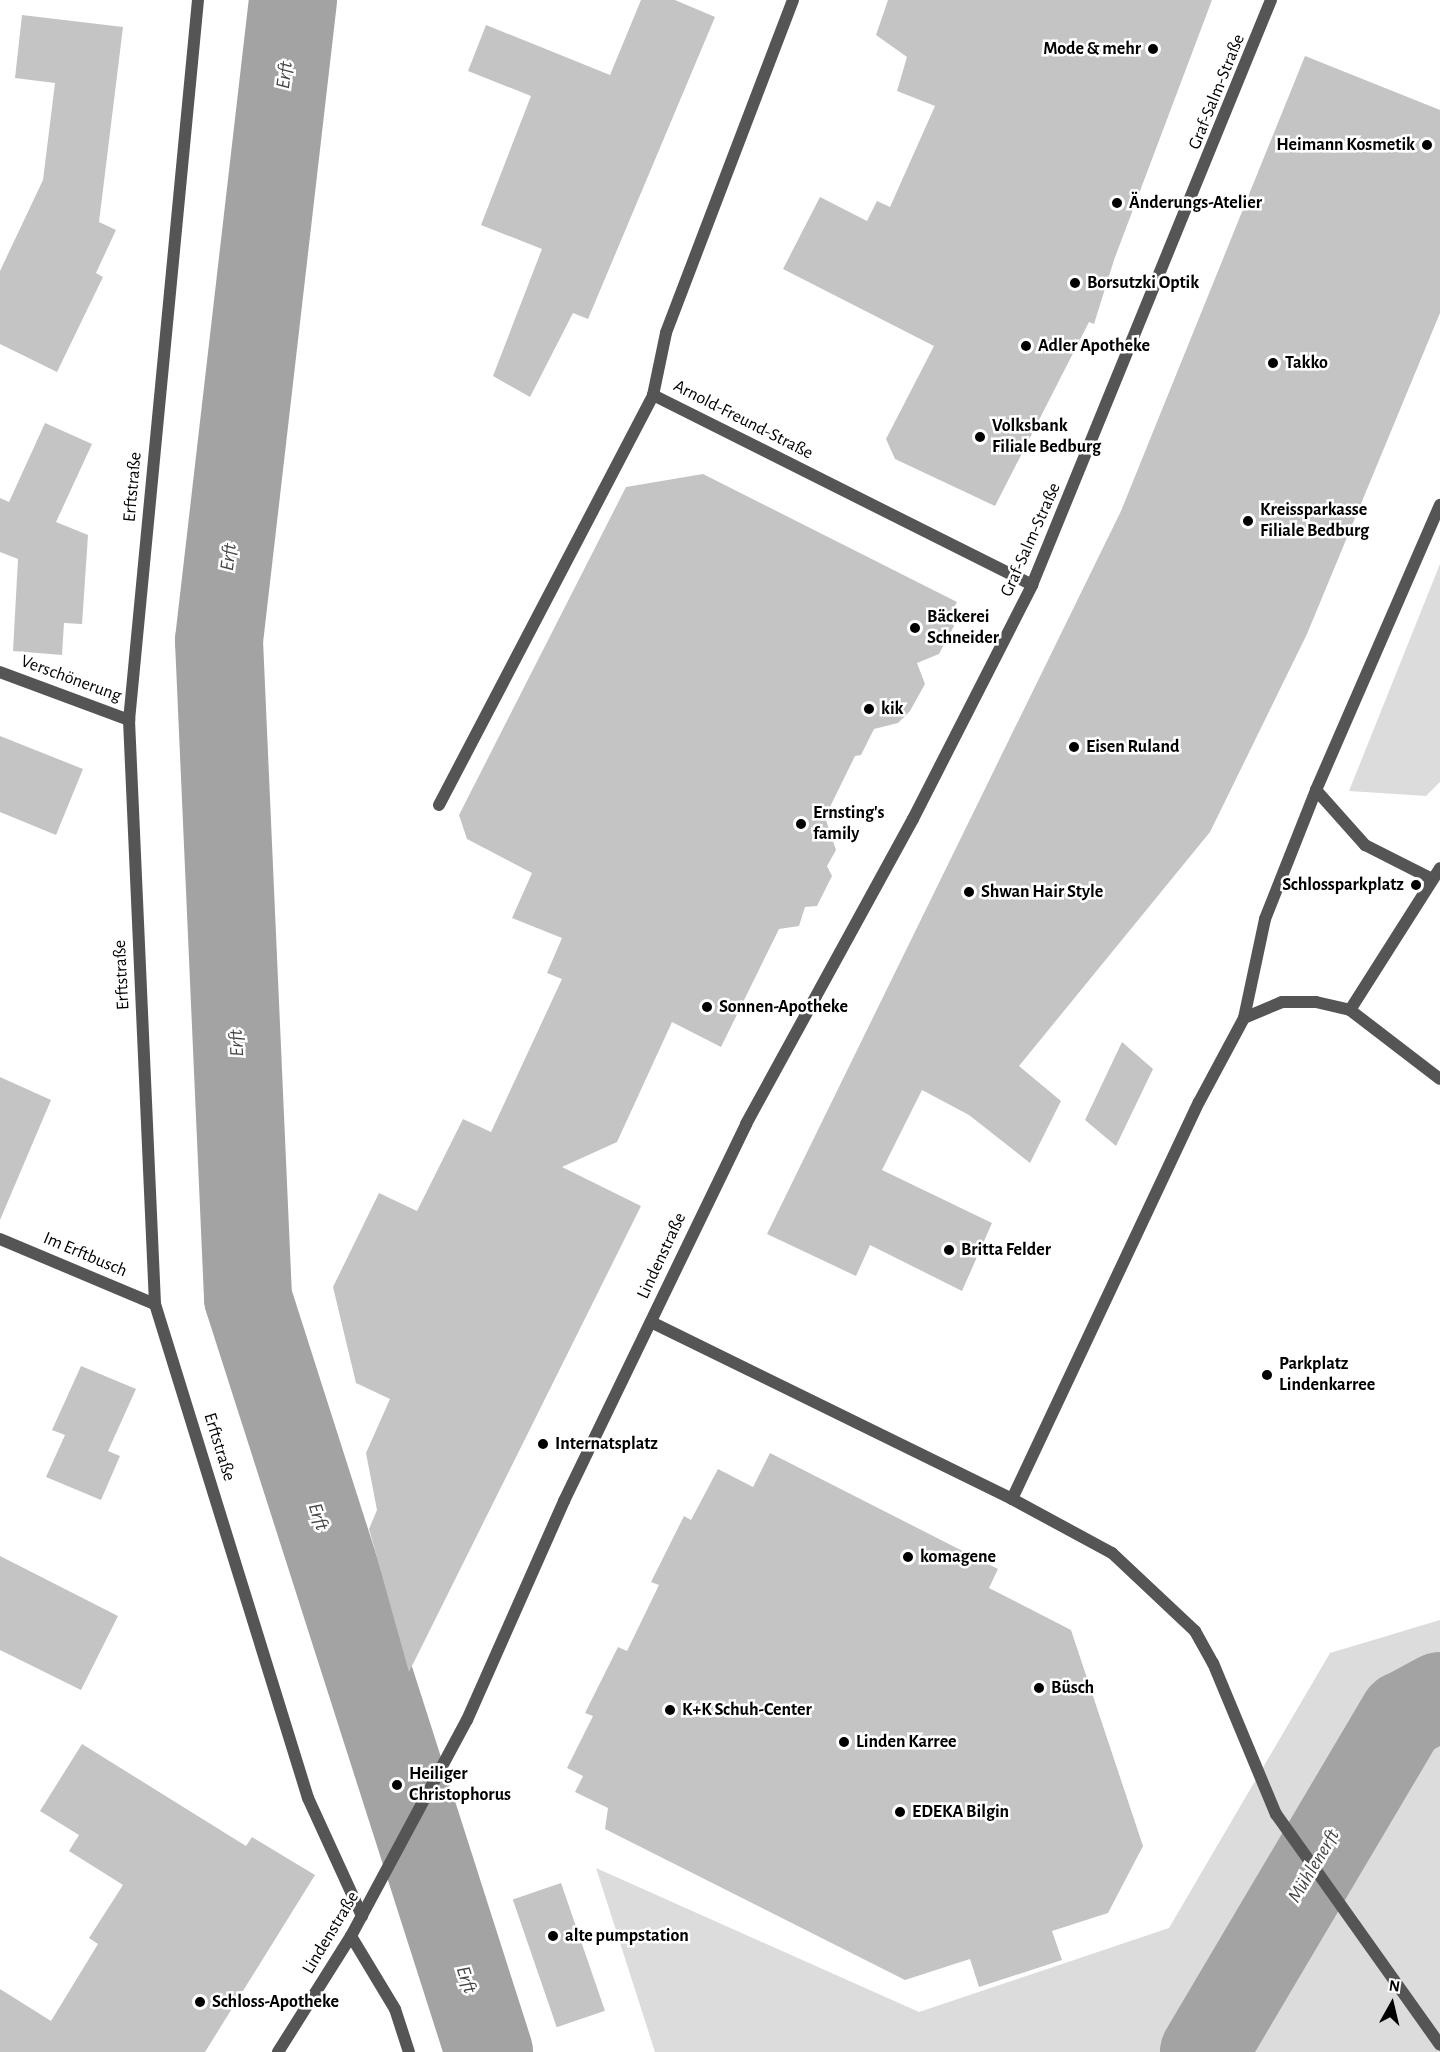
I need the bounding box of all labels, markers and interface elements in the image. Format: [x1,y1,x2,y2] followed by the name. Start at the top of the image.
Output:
[1184,31,1250,153] street label: Graf-Salm-Straße
[1043,38,1141,60] place label: Mode & mehr
[1146,42,1160,56] marker: Mode & mehr
[271,60,299,90] water label: Erft
[1276,134,1415,156] place label: Heimann Kosmetik
[1420,138,1434,152] marker: Heimann Kosmetik
[1129,192,1262,214] place label: Änderungs-Atelier
[1110,196,1124,210] marker: Änderungs-Atelier
[1087,272,1199,294] place label: Borsutzki Optik
[1068,276,1082,290] marker: Borsutzki Optik
[1038,335,1150,357] place label: Adler Apotheke
[1019,339,1033,353] marker: Adler Apotheke
[1285,352,1328,374] place label: Takko
[1266,356,1280,370] marker: Takko
[670,375,816,465] street label: Arnold-Freund-Straße
[992,416,1101,458] place label: Volksbank Filiale Bedburg
[973,430,987,444] marker: Volksbank Filiale Bedburg
[119,451,147,523] street label: Erftstraße
[996,480,1066,600] street label: Graf-Salm-Straße
[1260,500,1369,542] place label: Kreissparkasse Filiale Bedburg
[1241,514,1255,528] marker: Kreissparkasse Filiale Bedburg
[215,542,243,572] water label: Erft
[927,607,999,650] place label: Bäckerei Schneider
[908,621,922,635] marker: Bäckerei Schneider
[18,651,124,707] street label: Verschönerung
[881,698,904,720] place label: kik
[862,702,876,716] marker: kik
[1086,736,1180,758] place label: Eisen Ruland
[1067,740,1081,754] marker: Eisen Ruland
[813,803,885,846] place label: Ernsting's family
[794,817,808,831] marker: Ernsting's family
[1282,874,1404,896] place label: Schlossparkplatz
[1409,878,1423,892] marker: Schlossparkplatz
[981,881,1103,903] place label: Shwan Hair Style
[962,885,976,899] marker: Shwan Hair Style
[109,939,135,1011] street label: Erftstraße
[719,996,848,1018] place label: Sonnen-Apotheke
[700,1000,714,1014] marker: Sonnen-Apotheke
[224,1029,250,1057] water label: Erft
[633,1209,691,1303] street label: Lindenstraße
[40,1228,130,1282] street label: Im Erftbusch
[961,1239,1051,1261] place label: Britta Felder
[942,1243,956,1257] marker: Britta Felder
[1279,1354,1375,1396] place label: Parkplatz Lindenkarree
[1260,1368,1274,1382] marker: Parkplatz Lindenkarree
[198,1410,240,1484] street label: Erftstraße
[555,1433,658,1455] place label: Internatsplatz
[536,1437,550,1451] marker: Internatsplatz
[302,1500,334,1534] water label: Erft
[920,1546,996,1568] place label: komagene
[901,1550,915,1564] marker: komagene
[1051,1677,1094,1699] place label: Büsch
[1032,1681,1046,1695] marker: Büsch
[682,1699,812,1721] place label: K+K Schuh-Center
[663,1703,677,1717] marker: K+K Schuh-Center
[856,1731,957,1753] place label: Linden Karree
[837,1735,851,1749] marker: Linden Karree
[409,1764,511,1806] place label: Heiliger Christophorus
[390,1778,404,1792] marker: Heiliger Christophorus
[912,1801,1009,1823] place label: EDEKA Bilgin
[893,1805,907,1819] marker: EDEKA Bilgin
[1283,1825,1345,1907] water label: Mühlenerft
[298,1888,364,1978] street label: Lindenstraße
[565,1925,689,1947] place label: alte pumpstation
[546,1929,560,1943] marker: alte pumpstation
[450,1963,482,1997] water label: Erft
[1362,1974,1422,2034] north arrow
[1388,1977,1401,1995] text: N
[212,1991,339,2013] place label: Schloss-Apotheke
[193,1995,207,2009] marker: Schloss-Apotheke

